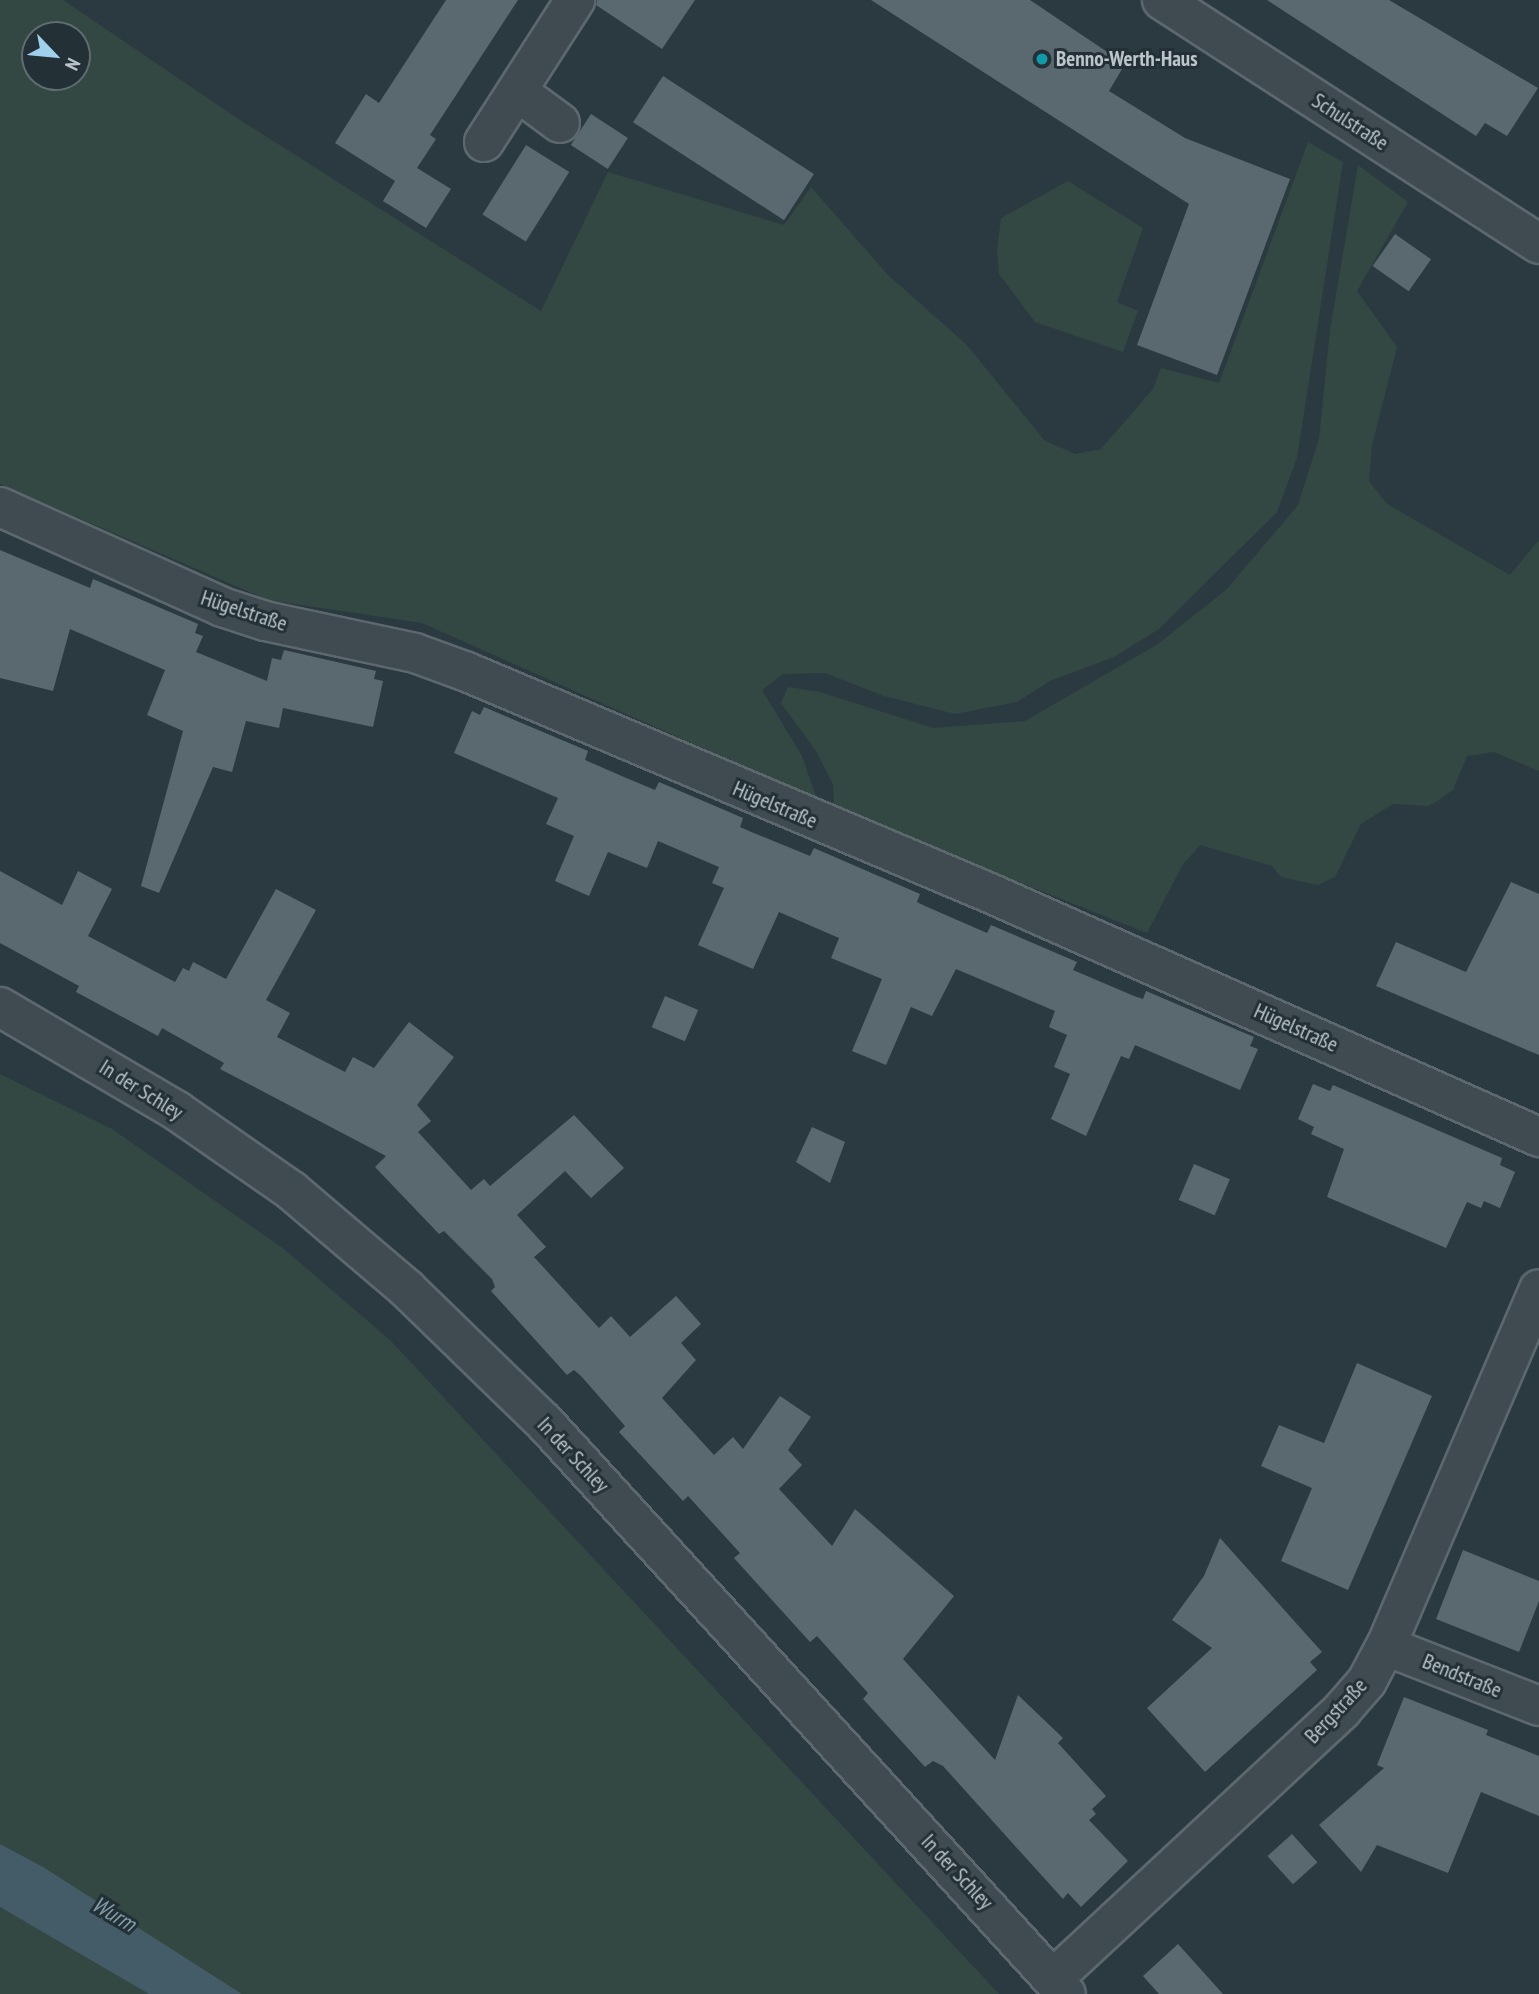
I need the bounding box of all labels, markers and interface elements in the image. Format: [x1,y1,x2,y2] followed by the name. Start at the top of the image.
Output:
[21,21,91,91] north arrow
[1056,46,1198,72] place label: Benno-Werth-Haus
[1034,51,1050,67] marker: Benno-Werth-Haus
[60,54,86,74] text: N
[1307,88,1393,156] street label: Schulstraße
[198,585,290,637] street label: Hügelstraße
[729,776,821,834] street label: Hügelstraße
[1250,998,1342,1058] street label: Hügelstraße
[95,1055,187,1125] street label: In der Schley
[532,1412,614,1498] street label: In der Schley
[1419,1649,1505,1703] street label: Bendstraße
[1300,1673,1372,1749] street label: Bergstraße
[916,1829,998,1915] street label: In der Schley
[87,1890,141,1938] water label: Wurm

